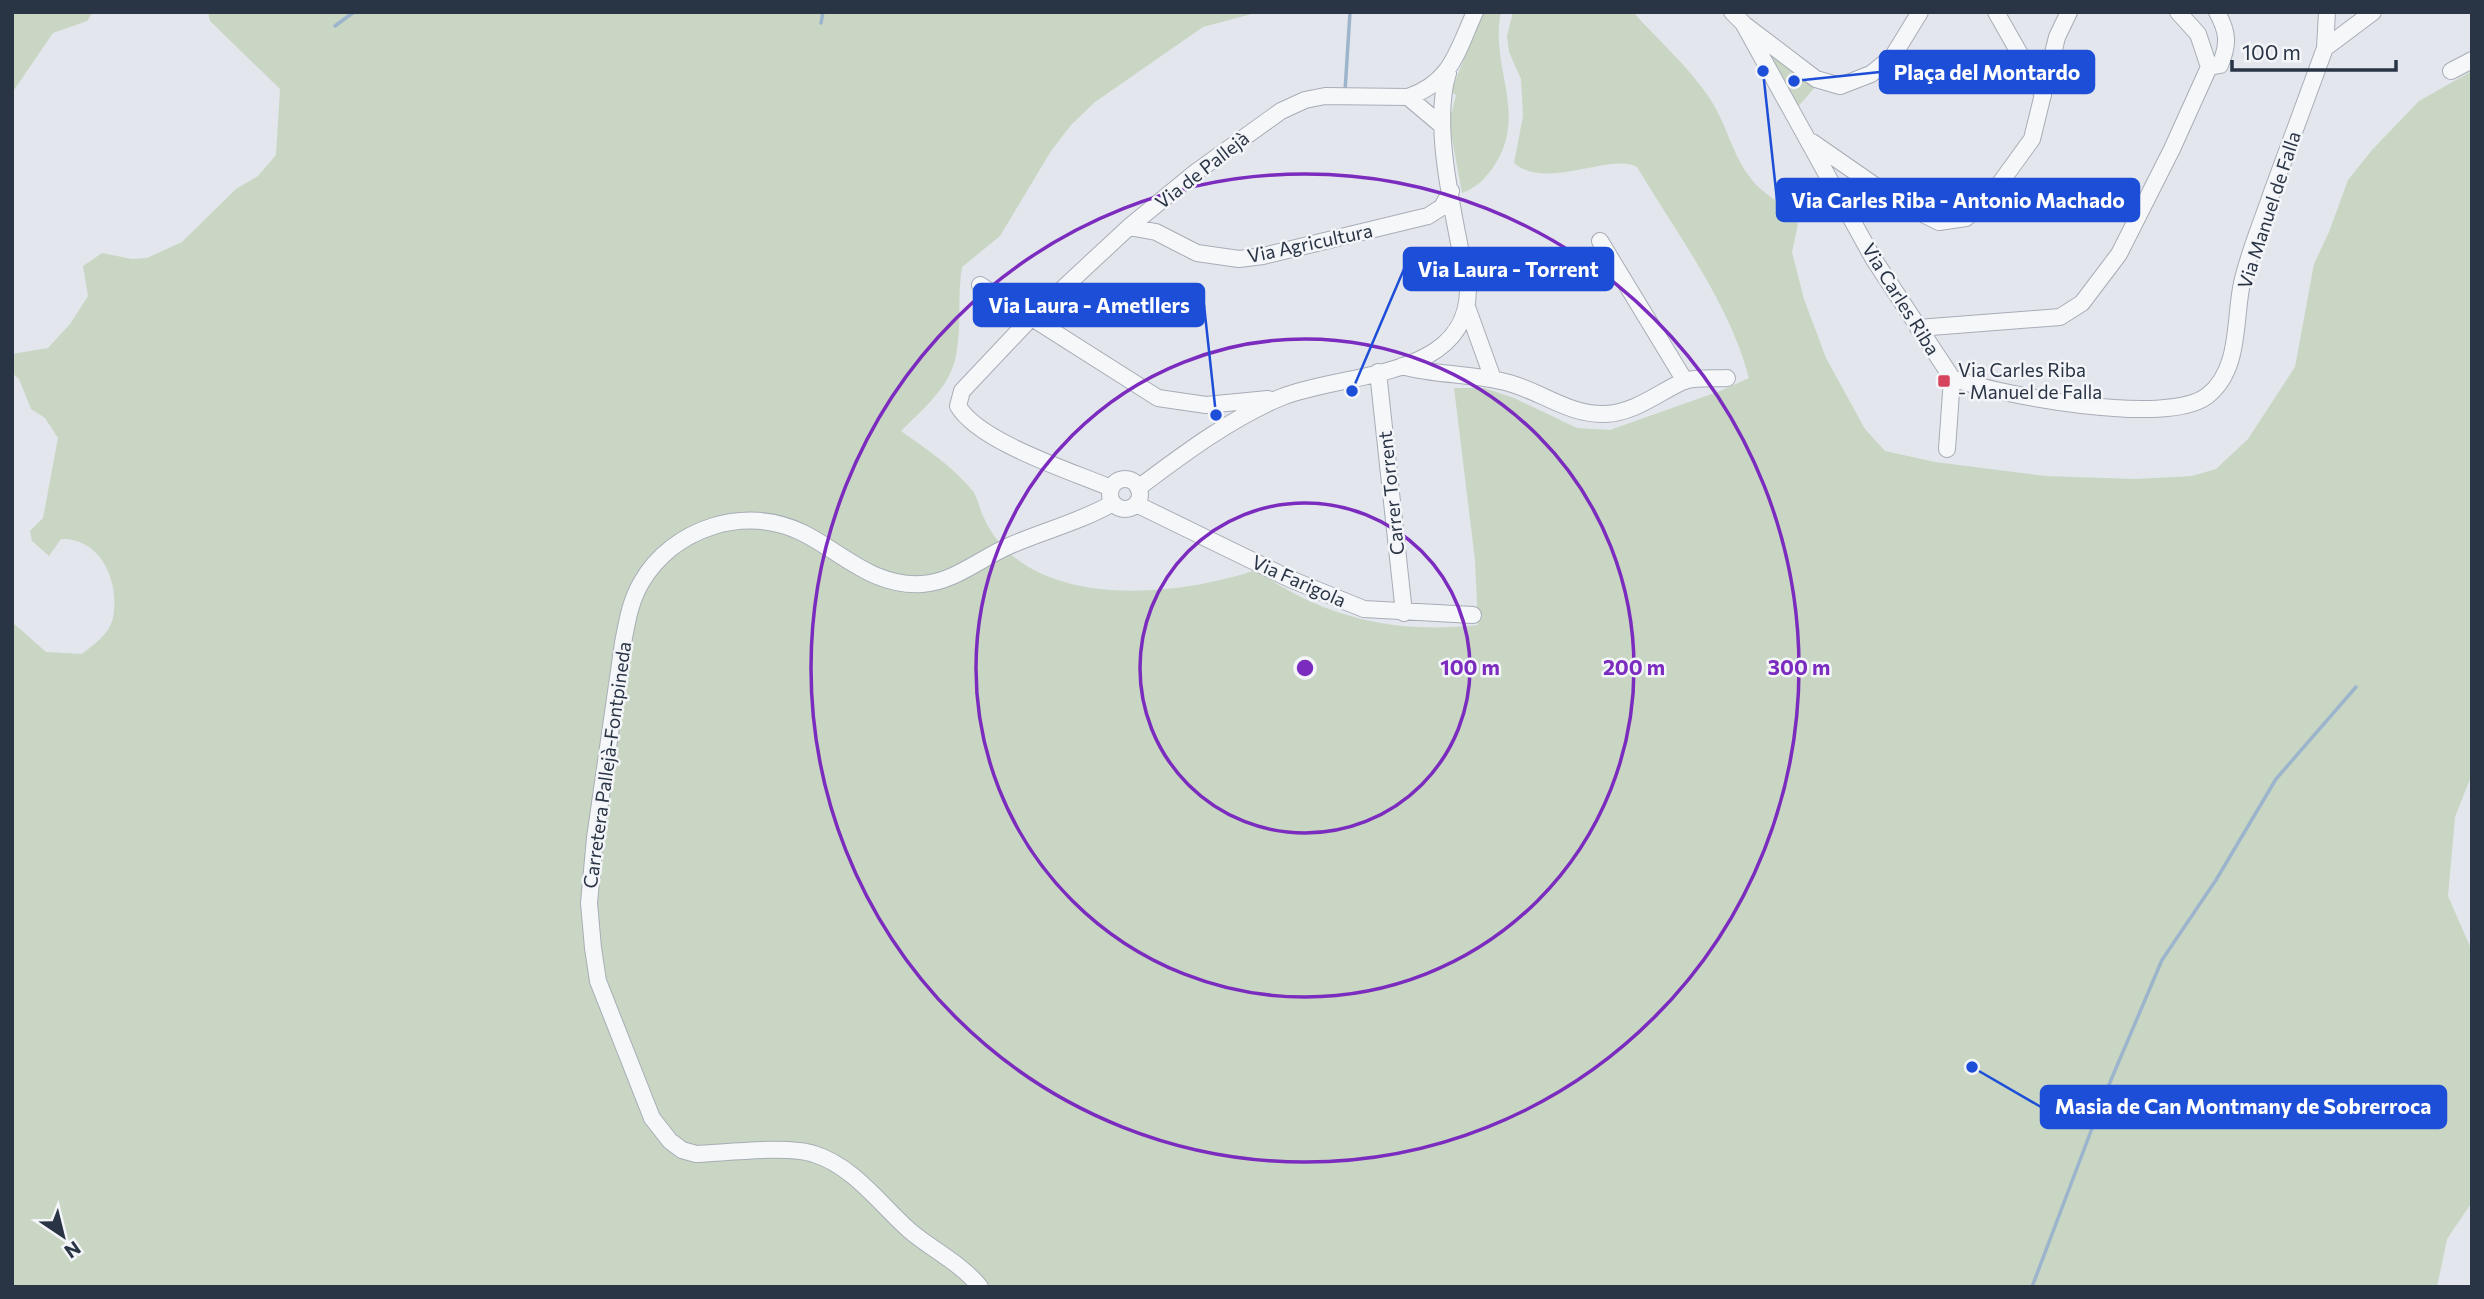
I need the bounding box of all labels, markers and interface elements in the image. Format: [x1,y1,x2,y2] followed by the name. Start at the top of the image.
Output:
[2232,28,2396,72] scale bar
[2242,39,2301,64] text: 100 m
[1880,51,2094,93] callout: Plaça del Montardo
[1894,59,2080,84] text: Plaça del Montardo
[1150,126,1253,213] street label: Via de Pallejà
[2232,128,2305,291] street label: Via Manuel de Falla
[1777,179,2139,221] callout: Via Carles Riba - Antonio Machado
[1791,187,2125,212] text: Via Carles Riba - Antonio Machado
[1245,218,1375,267] street label: Via Agricultura
[1858,238,1945,359] street label: Via Carles Riba
[1404,248,1613,290] callout: Via Laura - Torrent
[1417,256,1599,281] text: Via Laura - Torrent
[974,284,1204,326] callout: Via Laura - Ametllers
[988,292,1190,317] text: Via Laura - Ametllers
[1958,358,2102,403] place label: Via Carles Riba - Manuel de Falla
[1936,373,1952,389] marker: Via Carles Riba - Manuel de Falla
[1373,430,1408,556] street label: Carrer Torrent
[1249,550,1350,612] street label: Via Farigola
[578,640,635,890] street label: Carretera Pallejà-Fontpineda
[1440,654,1500,679] text: 100 m
[1603,654,1665,679] text: 200 m
[1768,654,1830,679] text: 300 m
[1293,656,1317,680] centre of rings
[2041,1086,2446,1128] callout: Masia de Can Montmany de Sobrerroca
[2055,1093,2431,1118] text: Masia de Can Montmany de Sobrerroca
[28,1201,98,1271] north arrow
[61,1237,85,1264] text: N

